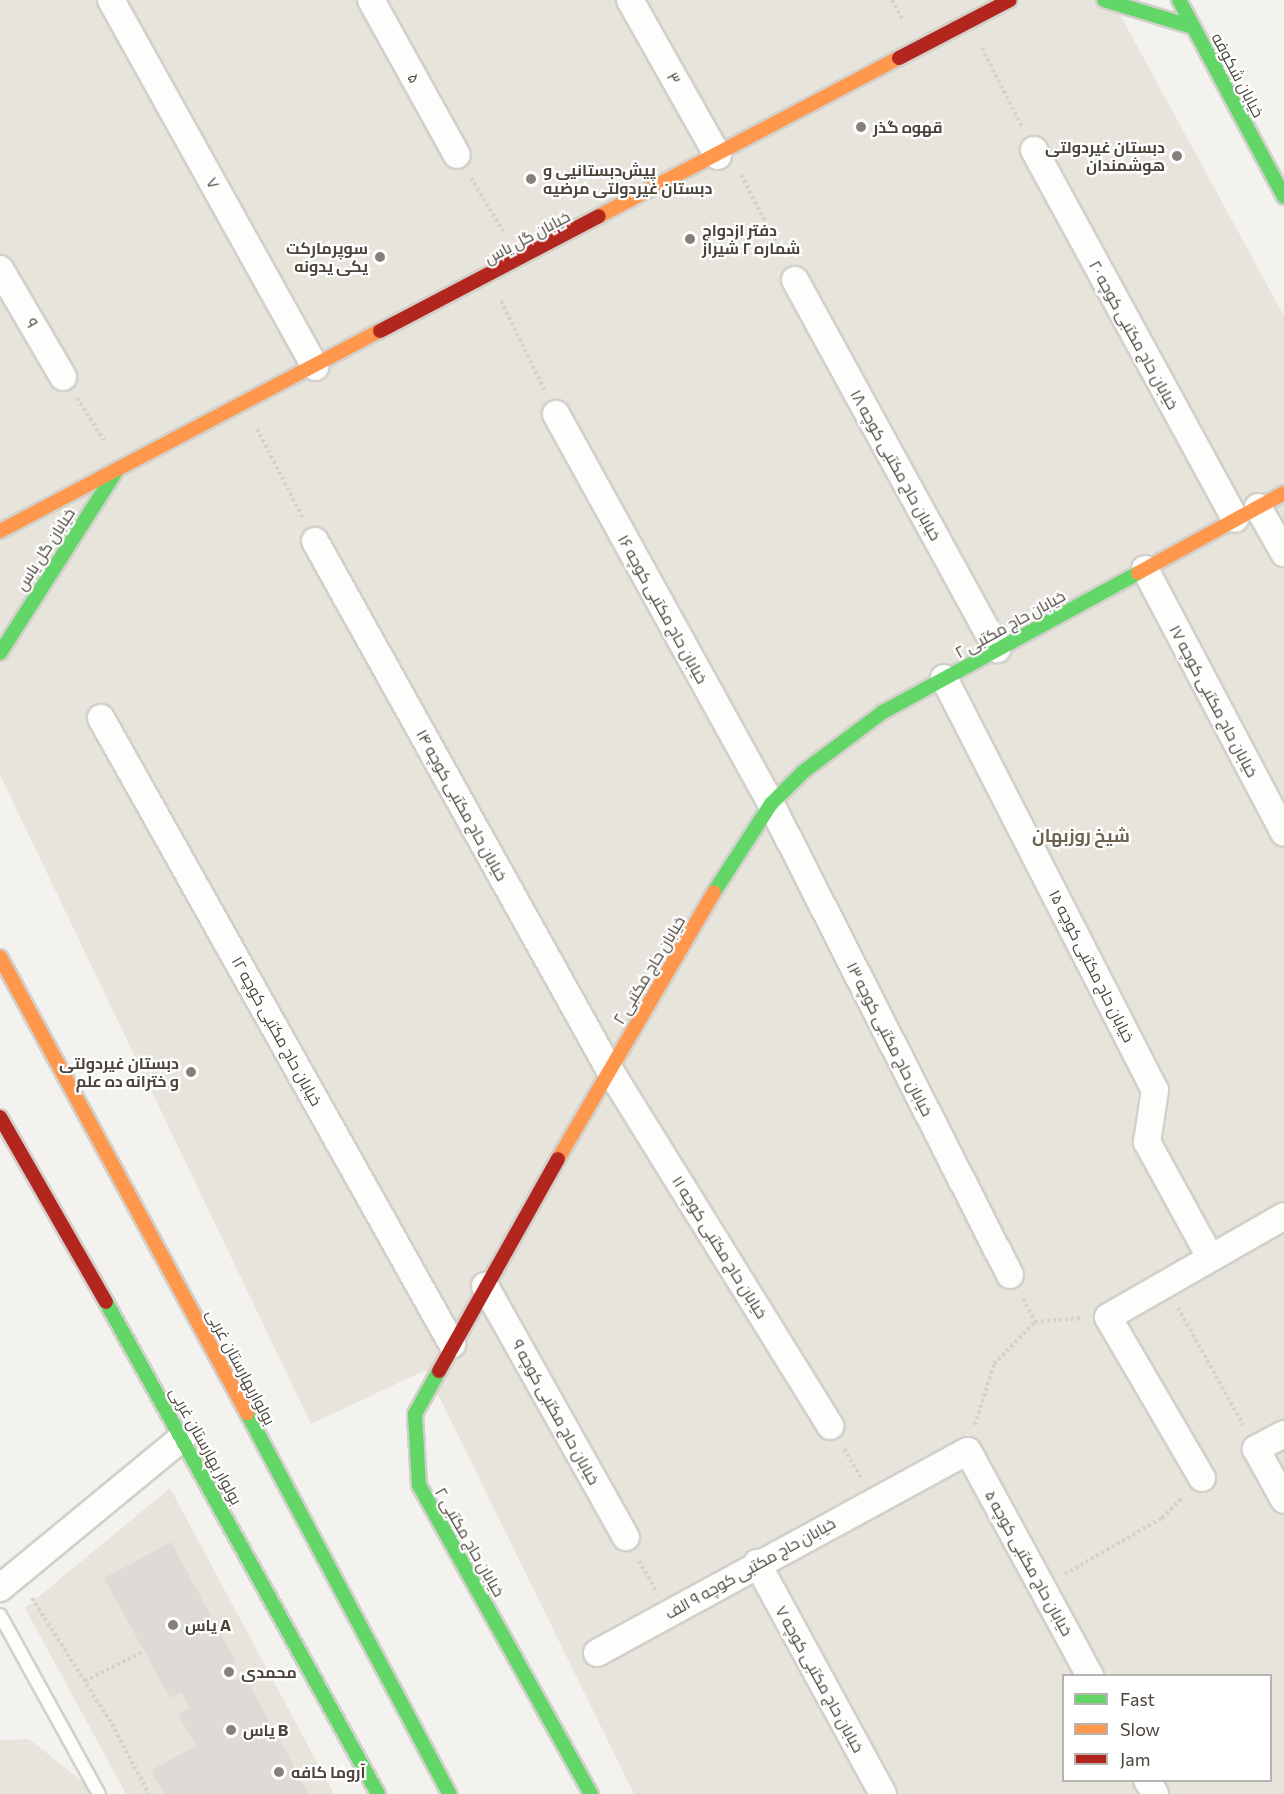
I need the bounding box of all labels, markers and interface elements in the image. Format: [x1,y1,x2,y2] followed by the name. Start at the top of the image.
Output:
[1208,29,1268,121] street label: خیابان شکوفه
[663,69,685,87] street label: ۳
[403,70,425,86] street label: ۵
[873,117,943,137] place label: قهوه گذر
[854,120,868,134] marker: قهوه گذر
[1045,137,1165,175] place label: دبستان غیردولتی هوشمندان
[1170,149,1184,163] marker: دبستان غیردولتی هوشمندان
[543,160,713,198] place label: پیش‌دبستانیی و دبستان غیردولتی مرضیه
[524,172,538,186] marker: پیش‌دبستانیی و دبستان غیردولتی مرضیه
[202,174,224,192] street label: ۷
[481,206,573,268] street label: خیابان گل یاس
[702,220,800,258] place label: دفتر ازدواج شماره ۲ شیراز
[683,232,697,246] marker: دفتر ازدواج شماره ۲ شیراز
[286,238,368,276] place label: سوپرمارکت یکی یدونه
[373,250,387,264] marker: سوپرمارکت یکی یدونه
[1085,257,1183,413] street label: خیابان حاج مکتبی کوچه ۲۰
[22,315,42,331] street label: ۹
[846,386,946,544] street label: خیابان حاج مکتبی کوچه ۱۸
[11,504,79,594] street label: خیابان گل یاس
[614,531,712,687] street label: خیابان حاج مکتبی کوچه ۱۶
[952,586,1068,662] street label: خیابان حاج مکتبی ۲
[1166,622,1262,780] street label: خیابان حاج مکتبی کوچه ۱۷
[412,726,512,884] street label: خیابان حاج مکتبی کوچه ۱۴
[1032,824,1130,846] district label: شیخ روزبهان
[1045,887,1139,1045] street label: خیابان حاج مکتبی کوچه ۱۵
[609,912,689,1028] street label: خیابان حاج مکتبی ۲
[228,953,326,1109] street label: خیابان حاج مکتبی کوچه ۱۲
[843,959,937,1119] street label: خیابان حاج مکتبی کوچه ۱۳
[59,1053,179,1091] place label: دبستان غیردولتی و خترانه ده علم
[184,1065,198,1079] marker: دبستان غیردولتی و خترانه ده علم
[668,1172,772,1322] street label: خیابان حاج مکتبی کوچه ۱۱
[202,1306,280,1428] street label: بولواربهارستان غربی
[508,1336,604,1488] street label: خیابان حاج مکتبی کوچه ۹
[166,1384,246,1508] street label: بولوار بهارستان غربی
[431,1484,509,1600] street label: خیابان حاج مکتبی ۲
[981,1487,1077,1639] street label: خیابان حاج مکتبی کوچه ۵
[661,1513,839,1623] street label: خیابان حاج مکتبی کوچه ۹ الف
[772,1602,868,1756] street label: خیابان حاج مکتبی کوچه ۷
[185,1615,231,1635] place label: یاس A
[166,1618,180,1632] marker: یاس A
[241,1662,297,1682] place label: محمدی
[222,1665,236,1679] marker: محمدی
[1062,1674,1272,1782] legend
[1120,1688,1155,1710] text: Fast
[1120,1718,1160,1740] text: Slow
[243,1720,288,1740] place label: یاس B
[224,1723,238,1737] marker: یاس B
[1120,1748,1150,1770] text: Jam
[291,1762,365,1782] place label: آروما کافه
[272,1765,286,1779] marker: آروما کافه

